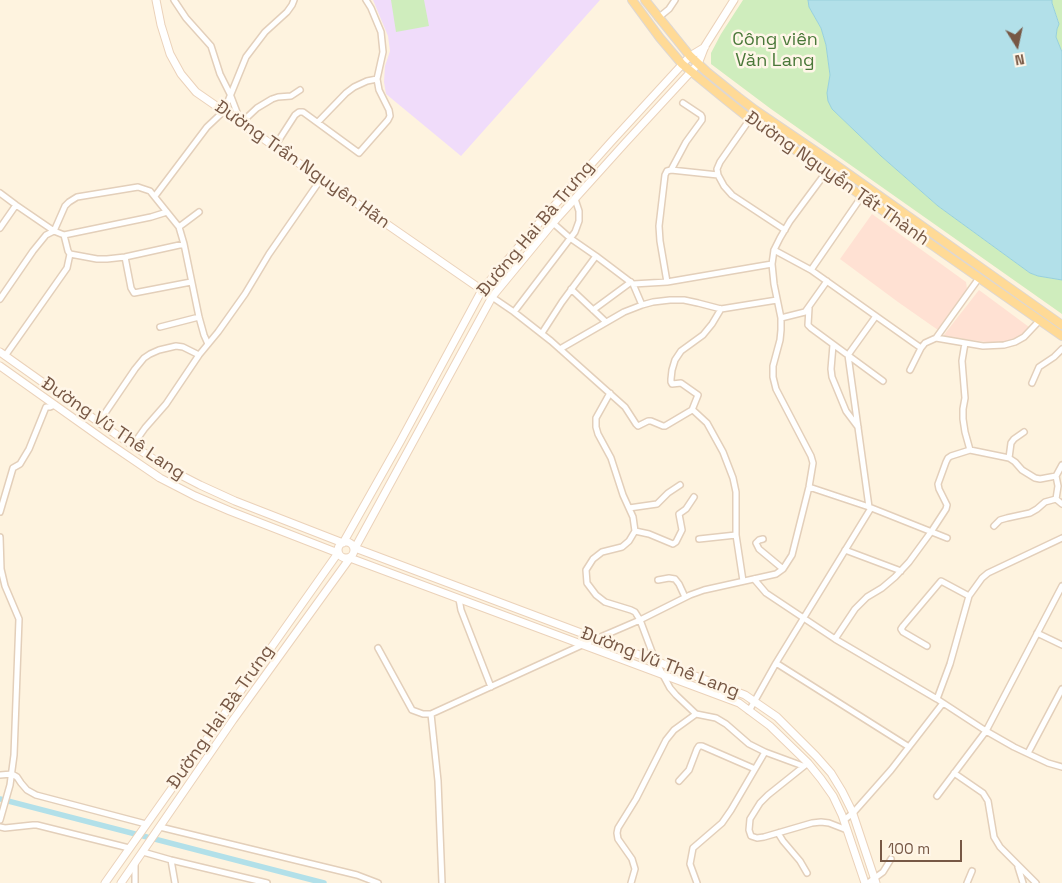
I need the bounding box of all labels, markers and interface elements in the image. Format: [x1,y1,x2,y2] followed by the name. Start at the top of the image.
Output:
[992,20,1042,70] north arrow
[732,29,818,72] park label: Công viên Văn Lang
[1013,50,1026,69] text: N
[210,96,394,234] street label: Đường Trần Nguyên Hãn
[741,107,933,251] street label: Đường Nguyễn Tất Thành
[473,157,599,301] street label: Đường Hai Bà Trưng
[37,373,189,485] street label: Đường Vũ Thê Lang
[578,623,742,703] street label: Đường Vũ Thê Lang
[163,641,279,793] street label: Đường Hai Bà Trưng
[882,830,964,862] scale bar
[888,839,930,858] text: 100 m

